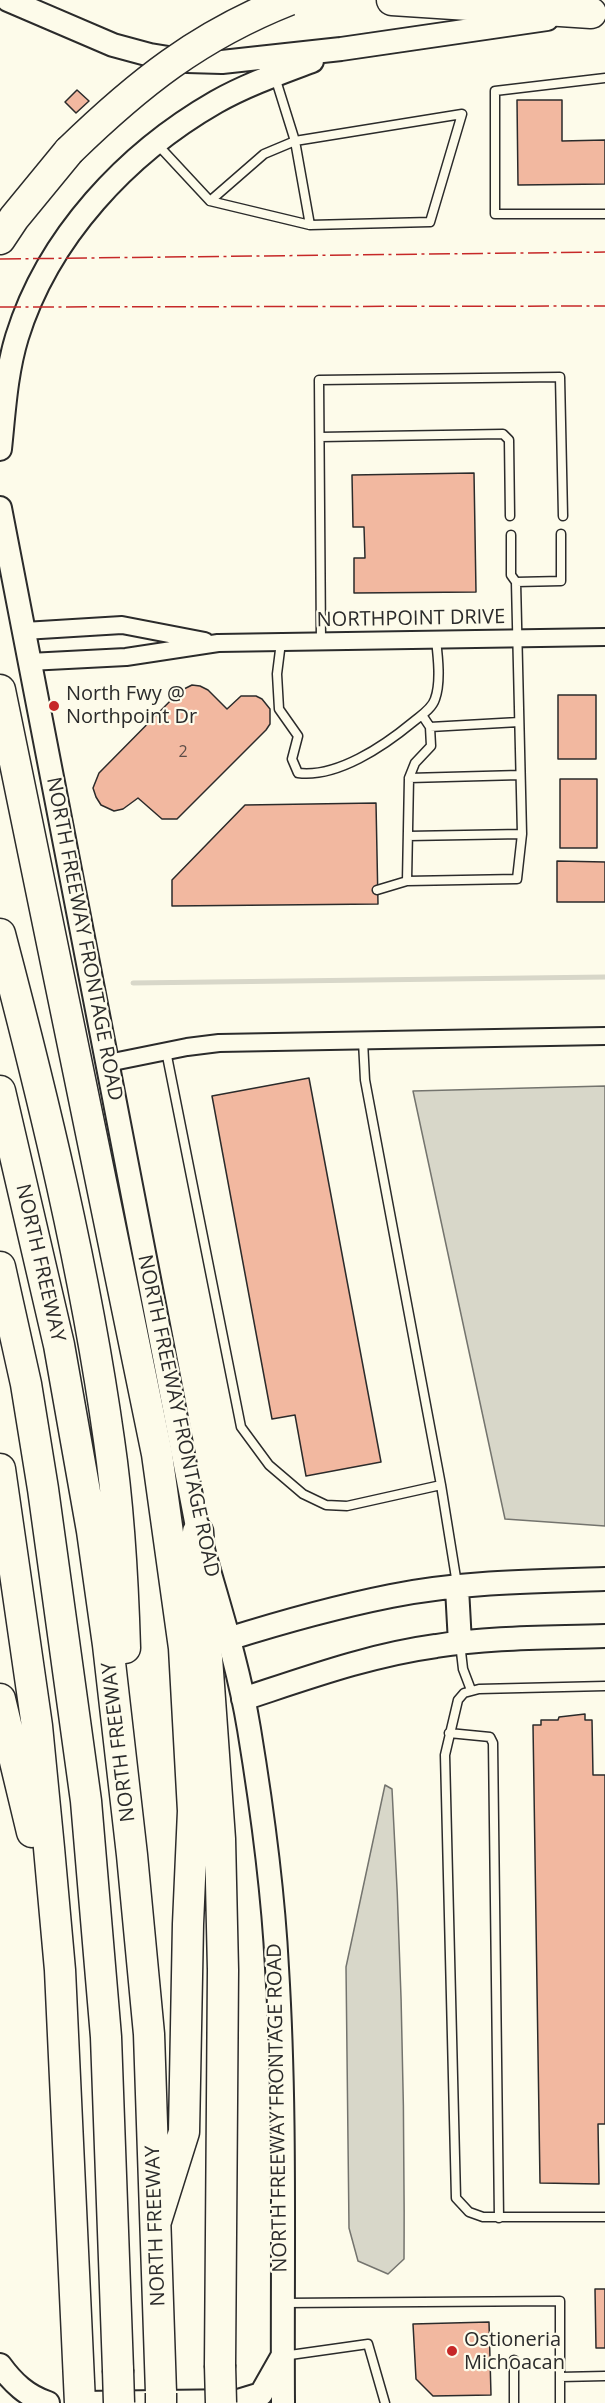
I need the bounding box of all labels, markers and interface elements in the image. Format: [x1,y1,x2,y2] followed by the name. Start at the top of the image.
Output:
[316,605,506,633] street label: NORTHPOINT DRIVE
[66,682,197,729] place label: North Fwy @ Northpoint Dr
[47,699,61,713] marker: North Fwy @ Northpoint Dr
[178,742,188,762] house number: 2
[41,775,127,1103] street label: NORTH FREEWAY FRONTAGE ROAD
[10,1182,70,1344] street label: NORTH FREEWAY
[132,1253,224,1579] street label: NORTH FREEWAY FRONTAGE ROAD
[97,1661,141,1823] street label: NORTH FREEWAY
[263,1943,293,2273] street label: NORTH FREEWAY FRONTAGE ROAD
[141,2145,171,2307] street label: NORTH FREEWAY
[464,2328,565,2375] place label: Ostioneria Michoacan
[445,2344,459,2358] marker: Ostioneria Michoacan

